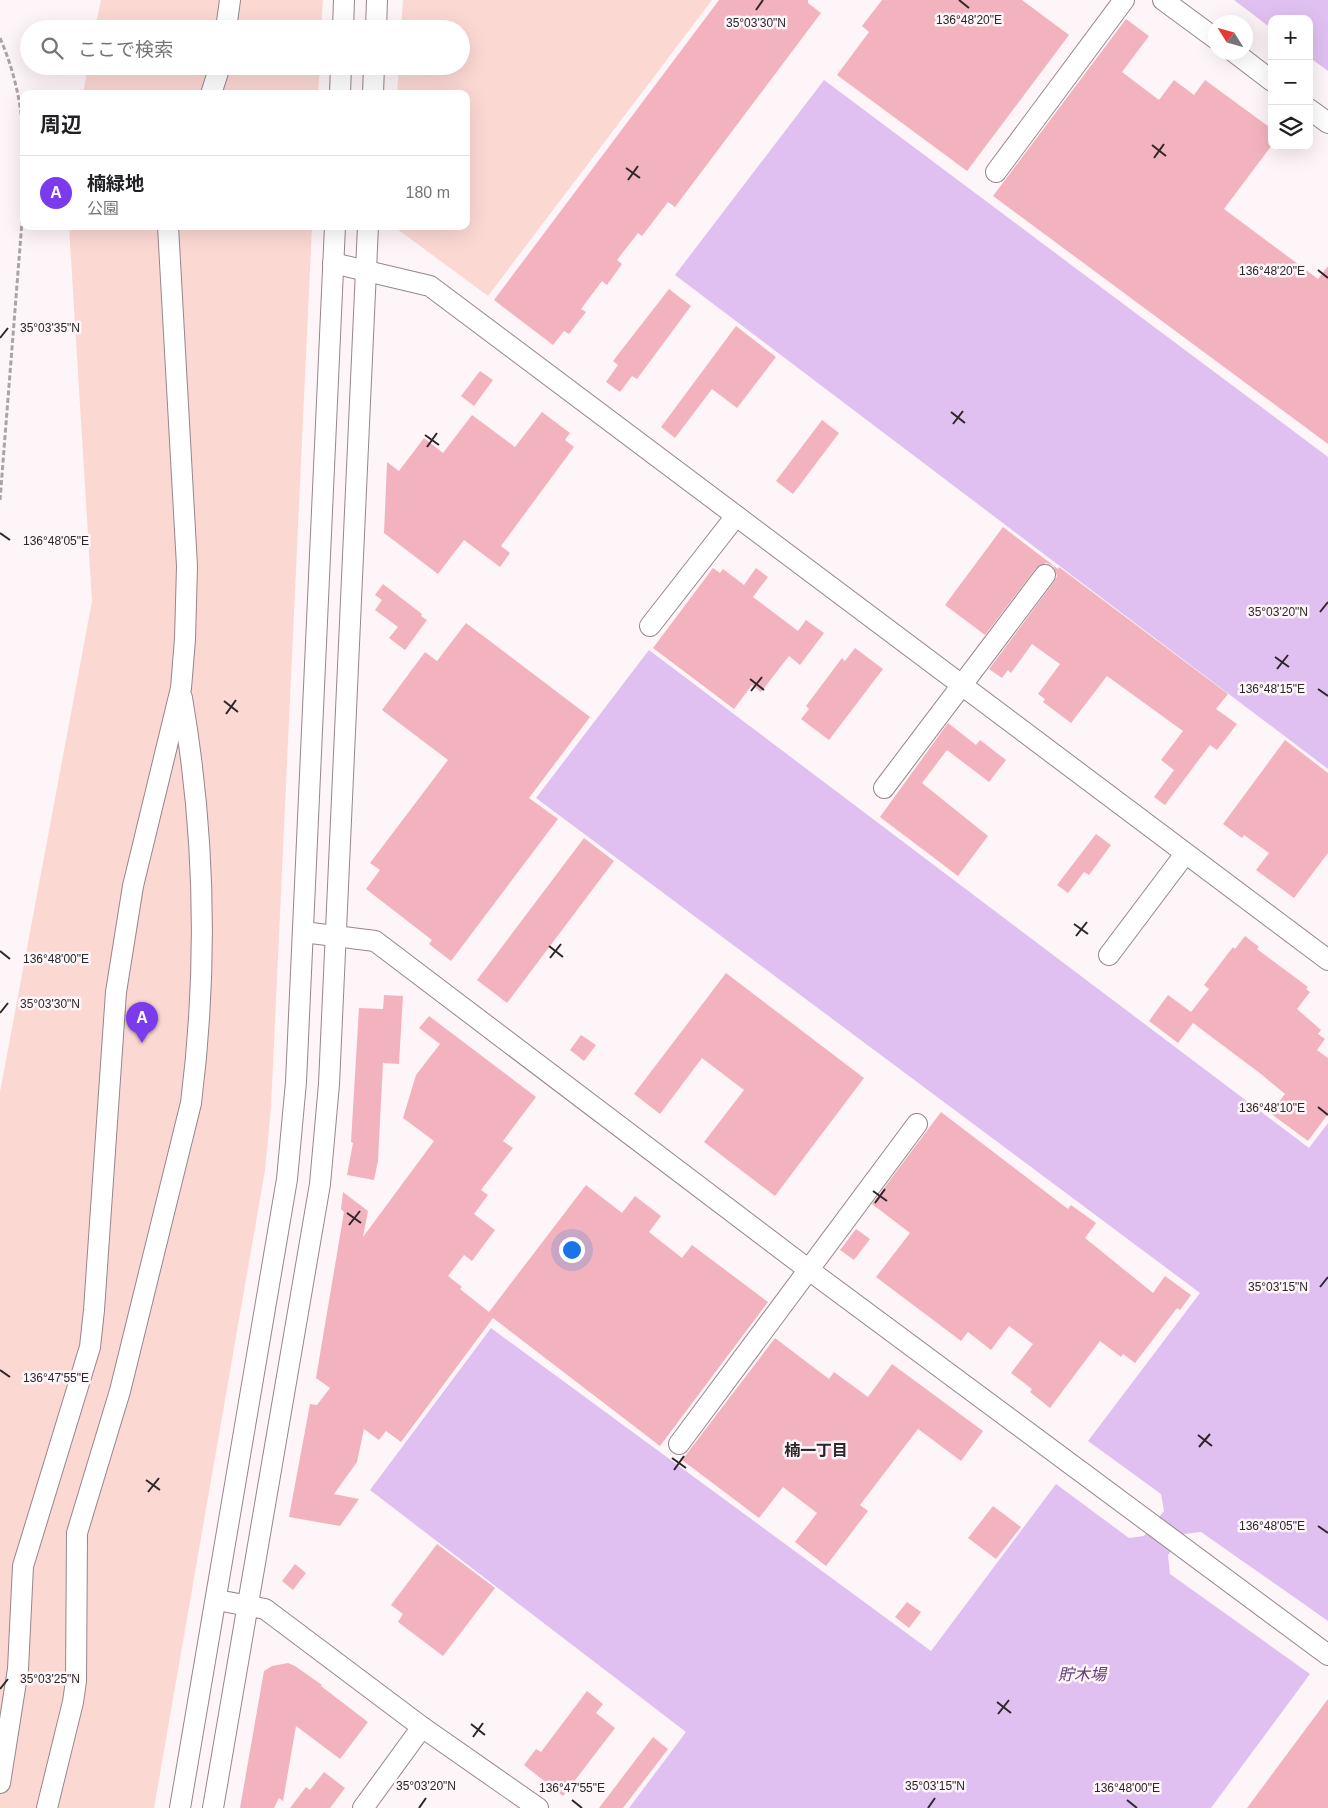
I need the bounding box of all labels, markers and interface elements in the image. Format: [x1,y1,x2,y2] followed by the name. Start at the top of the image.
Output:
[936,13,1002,27] text: 136°48'20"E
[1208,15,1253,60] north arrow
[1268,15,1313,150] map controls
[1268,15,1313,60] button: +
[726,16,786,30] text: 35°03'30"N
[20,20,470,75] search box
[38,34,66,62] icon: search
[78,39,173,60] text: ここで検索
[1268,60,1313,105] button: −
[1268,105,1313,150] button: layers
[40,113,82,136] text: 周辺
[87,173,144,194] text: 楠緑地
[50,184,62,201] text: A
[406,184,450,201] text: 180 m
[87,200,119,217] text: 公園
[1239,264,1305,278] text: 136°48'20"E
[20,321,80,335] text: 35°03'35"N
[23,534,89,548] text: 136°48'05"E
[1248,605,1308,619] text: 35°03'20"N
[1239,682,1305,696] text: 136°48'15"E
[23,952,89,966] text: 136°48'00"E
[20,997,80,1011] text: 35°03'30"N
[126,1002,158,1043] pin: A
[1239,1101,1305,1115] text: 136°48'10"E
[559,1237,585,1263] your location
[1248,1280,1308,1294] text: 35°03'15"N
[23,1371,89,1385] text: 136°47'55"E
[784,1442,848,1459] district label: 楠一丁目
[1239,1519,1305,1533] text: 136°48'05"E
[1058,1666,1108,1683] water label: 貯木場
[20,1672,80,1686] text: 35°03'25"N
[396,1779,456,1793] text: 35°03'20"N
[905,1779,965,1793] text: 35°03'15"N
[539,1781,605,1795] text: 136°47'55"E
[1094,1781,1160,1795] text: 136°48'00"E

